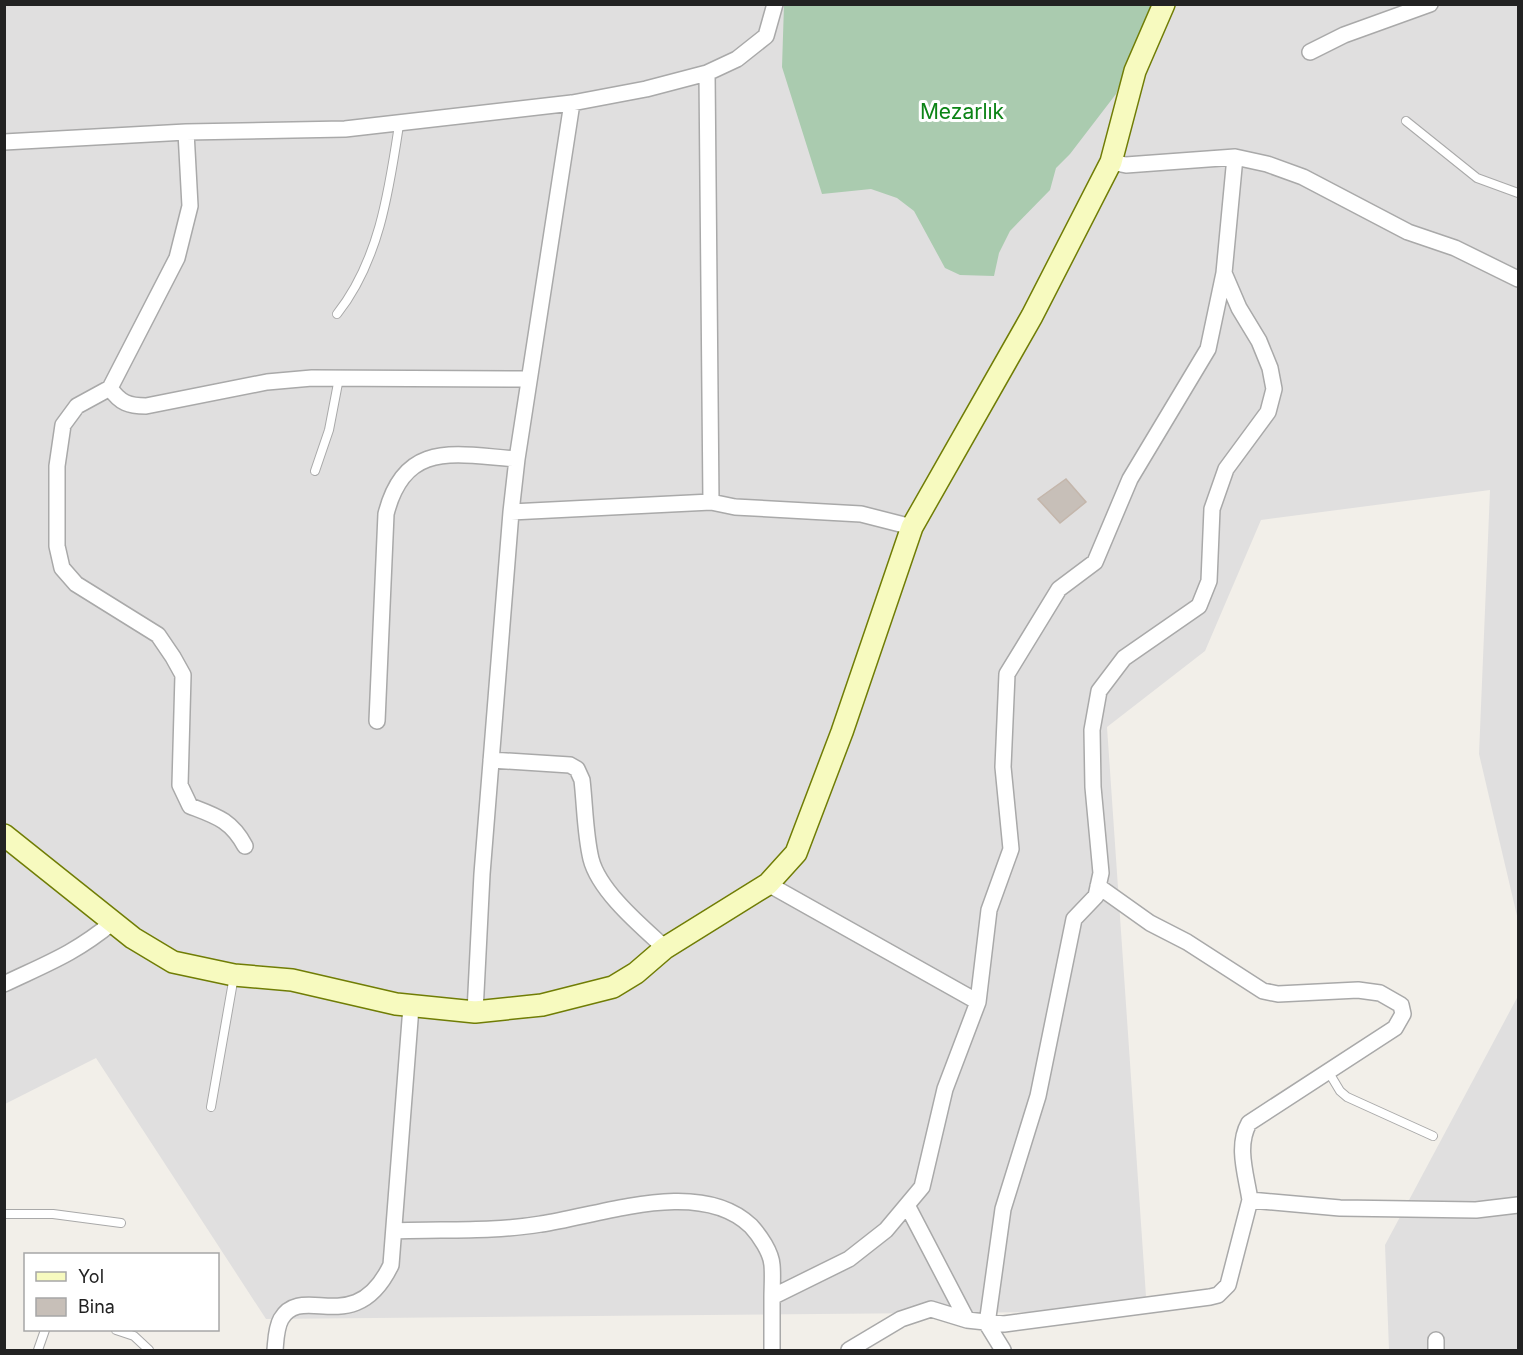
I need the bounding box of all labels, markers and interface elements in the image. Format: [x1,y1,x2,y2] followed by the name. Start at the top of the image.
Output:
[920,99,1005,124] park label: Mezarlık
[24,1253,219,1331] legend
[78,1266,104,1287] text: Yol
[78,1296,115,1317] text: Bina

